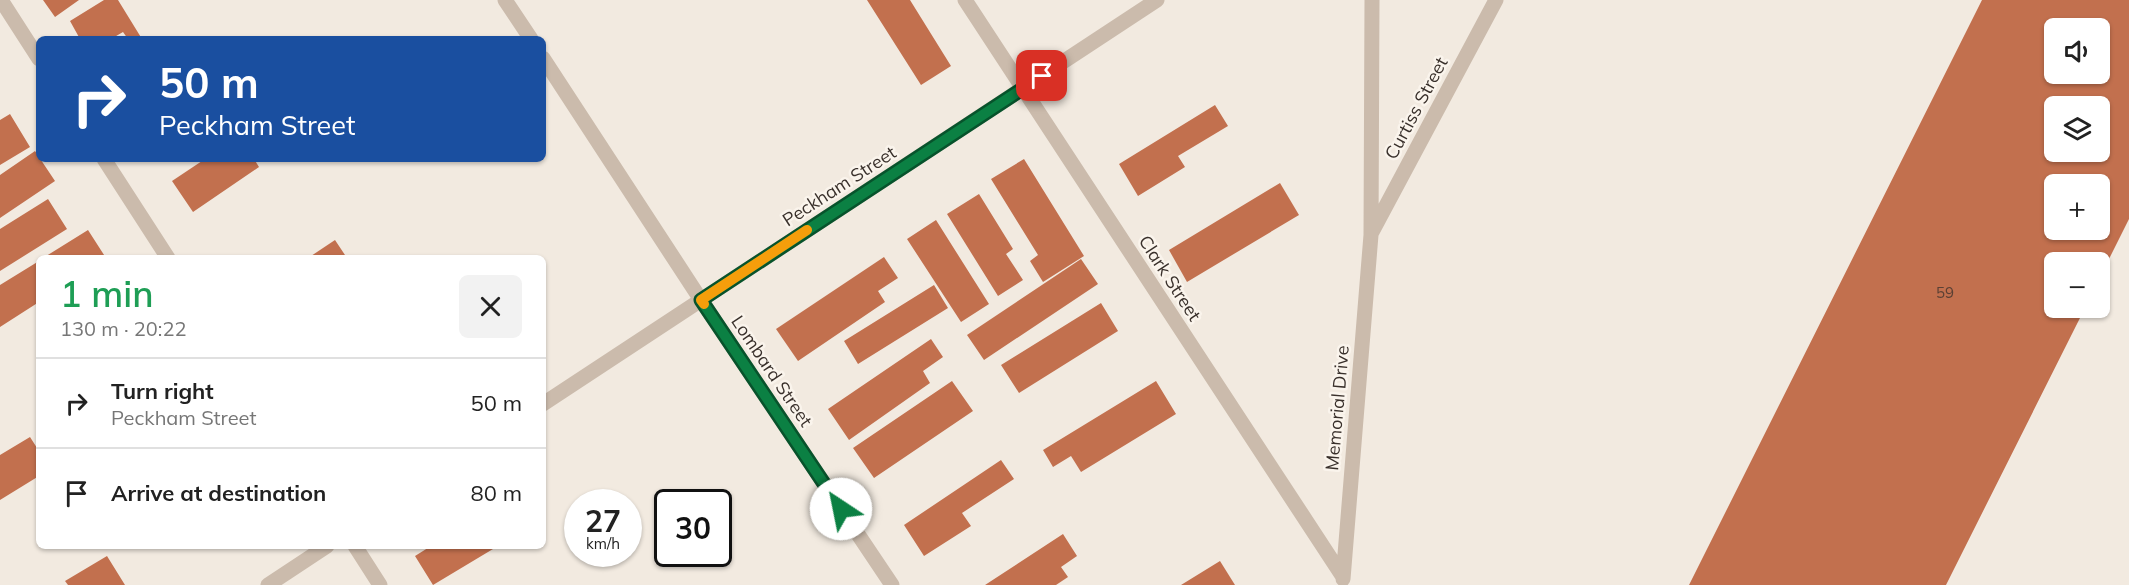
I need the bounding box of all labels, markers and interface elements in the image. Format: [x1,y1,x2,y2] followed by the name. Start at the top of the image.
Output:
[2044,18,2110,318] map controls
[2044,18,2110,84] button: sound
[1016,50,1067,101] pin
[1379,53,1453,163] street label: Curtiss Street
[159,56,259,109] text: 50 m
[1025,59,1058,92] icon: arrive
[60,60,138,138] icon: right
[2044,96,2110,162] button: layers
[159,108,355,142] text: Peckham Street
[778,141,900,231] street label: Peckham Street
[2044,174,2110,240] button: +
[1134,231,1206,325] street label: Clark Street
[2044,252,2110,318] button: −
[60,271,154,316] text: 1 min
[459,275,522,338] button: close
[1936,283,1954,302] house number: 59
[726,311,818,431] street label: Lombard Street
[60,316,186,341] text: 130 m · 20:22
[1320,345,1354,471] street label: Memorial Drive
[111,377,214,405] text: Turn right
[60,387,93,420] icon: right
[471,389,522,417] text: 50 m
[111,405,256,430] text: Peckham Street
[60,477,93,510] icon: arrive
[809,477,873,541] position arrow
[111,479,326,507] text: Arrive at destination
[471,479,522,507] text: 80 m
[654,489,732,567] speed limit sign: 30
[585,502,621,540] text: 27
[586,534,620,553] text: km/h

